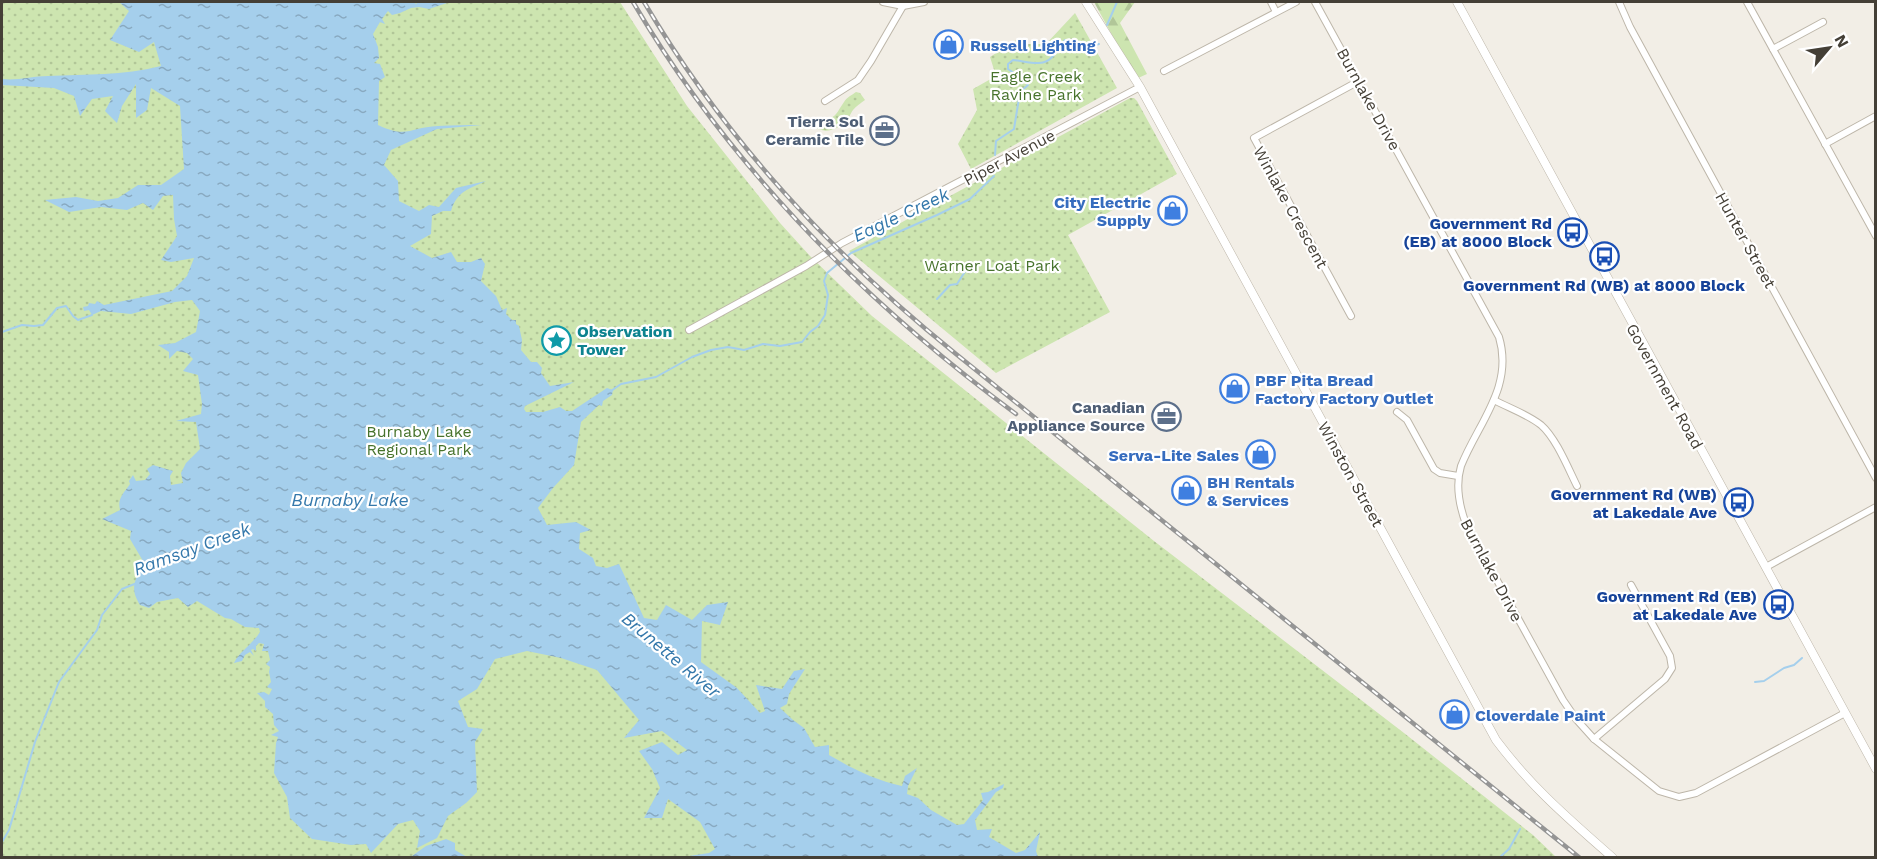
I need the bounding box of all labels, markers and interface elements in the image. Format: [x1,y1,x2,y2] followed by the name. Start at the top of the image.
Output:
[1799,18,1859,78] north arrow
[933,29,965,61] shop icon: Russell Lighting
[1830,31,1853,51] text: N
[970,36,1096,55] place label: Russell Lighting
[1333,45,1404,154] street label: Burnlake Drive
[990,67,1082,104] park label: Eagle Creek Ravine Park
[765,112,865,149] place label: Tierra Sol Ceramic Tile
[869,114,901,146] office icon: Tierra Sol Ceramic Tile
[960,125,1058,190] street label: Piper Avenue
[1249,143,1332,272] street label: Winlake Crescent
[849,183,953,246] water label: Eagle Creek
[1711,189,1780,292] street label: Hunter Street
[1054,193,1152,230] place label: City Electric Supply
[1156,195,1188,227] shop icon: City Electric Supply
[1403,214,1552,251] place label: Government Rd (EB) at 8000 Block
[1557,216,1589,248] bus stop icon: Government Rd (EB) at 8000 Block
[1588,241,1620,273] bus stop icon: Government Rd (WB) at 8000 Block
[924,256,1060,275] park label: Warner Loat Park
[1463,276,1745,295] place label: Government Rd (WB) at 8000 Block
[1622,320,1707,452] street label: Government Road
[577,322,672,359] place label: Observation Tower
[540,324,572,356] place icon: Observation Tower
[1255,371,1433,408] place label: PBF Pita Bread Factory Factory Outlet
[1218,373,1250,405] shop icon: PBF Pita Bread Factory Factory Outlet
[1007,398,1145,435] place label: Canadian Appliance Source
[1150,400,1182,432] office icon: Canadian Appliance Source
[1314,418,1388,531] street label: Winston Street
[366,422,472,459] park label: Burnaby Lake Regional Park
[1244,439,1276,471] shop icon: Serva-Lite Sales
[1109,446,1239,465] place label: Serva-Lite Sales
[1207,473,1295,510] place label: BH Rentals & Services
[1170,475,1202,507] shop icon: BH Rentals & Services
[1551,485,1717,522] place label: Government Rd (WB) at Lakedale Ave
[1722,487,1754,519] bus stop icon: Government Rd (WB) at Lakedale Ave
[291,489,409,510] water label: Burnaby Lake
[1456,515,1527,625] street label: Burnlake Drive
[130,517,254,579] water label: Ramsay Creek
[1597,587,1757,624] place label: Government Rd (EB) at Lakedale Ave
[1762,589,1794,621] bus stop icon: Government Rd (EB) at Lakedale Ave
[618,607,726,703] water label: Brunette River
[1438,699,1470,731] shop icon: Cloverdale Paint
[1475,706,1605,725] place label: Cloverdale Paint

